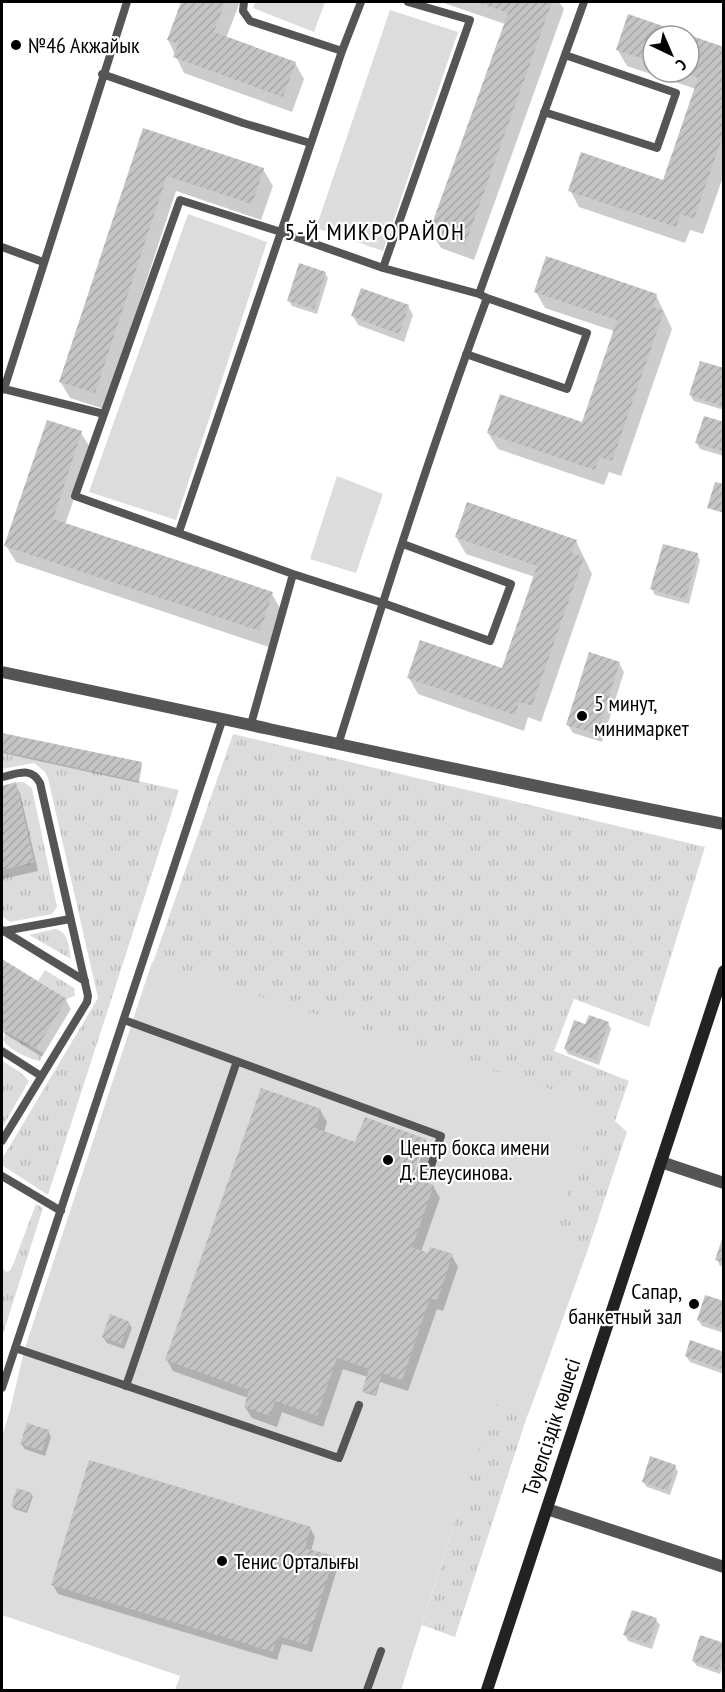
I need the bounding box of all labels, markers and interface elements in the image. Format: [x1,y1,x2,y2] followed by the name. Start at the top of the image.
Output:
[641,24,701,84] north arrow
[28,31,140,59] place label: №46 Акжайык
[9,38,23,52] marker: №46 Акжайык
[671,55,691,75] text: С
[285,216,465,247] district label: 5-Й МИКРОРАЙОН
[594,689,690,742] place label: 5 минут, минимаркет
[575,709,589,723] marker: 5 минут, минимаркет
[400,1133,550,1186] place label: Центр бокса имени Д. Елеусинова.
[381,1153,395,1167] marker: Центр бокса имени Д. Елеусинова.
[569,1277,682,1330] place label: Сапар, банкетный зал
[687,1297,701,1311] marker: Сапар, банкетный зал
[516,1355,586,1499] street label: Тәуелсіздік көшесі
[234,1547,359,1575] place label: Тенис Орталығы
[215,1554,229,1568] marker: Тенис Орталығы

